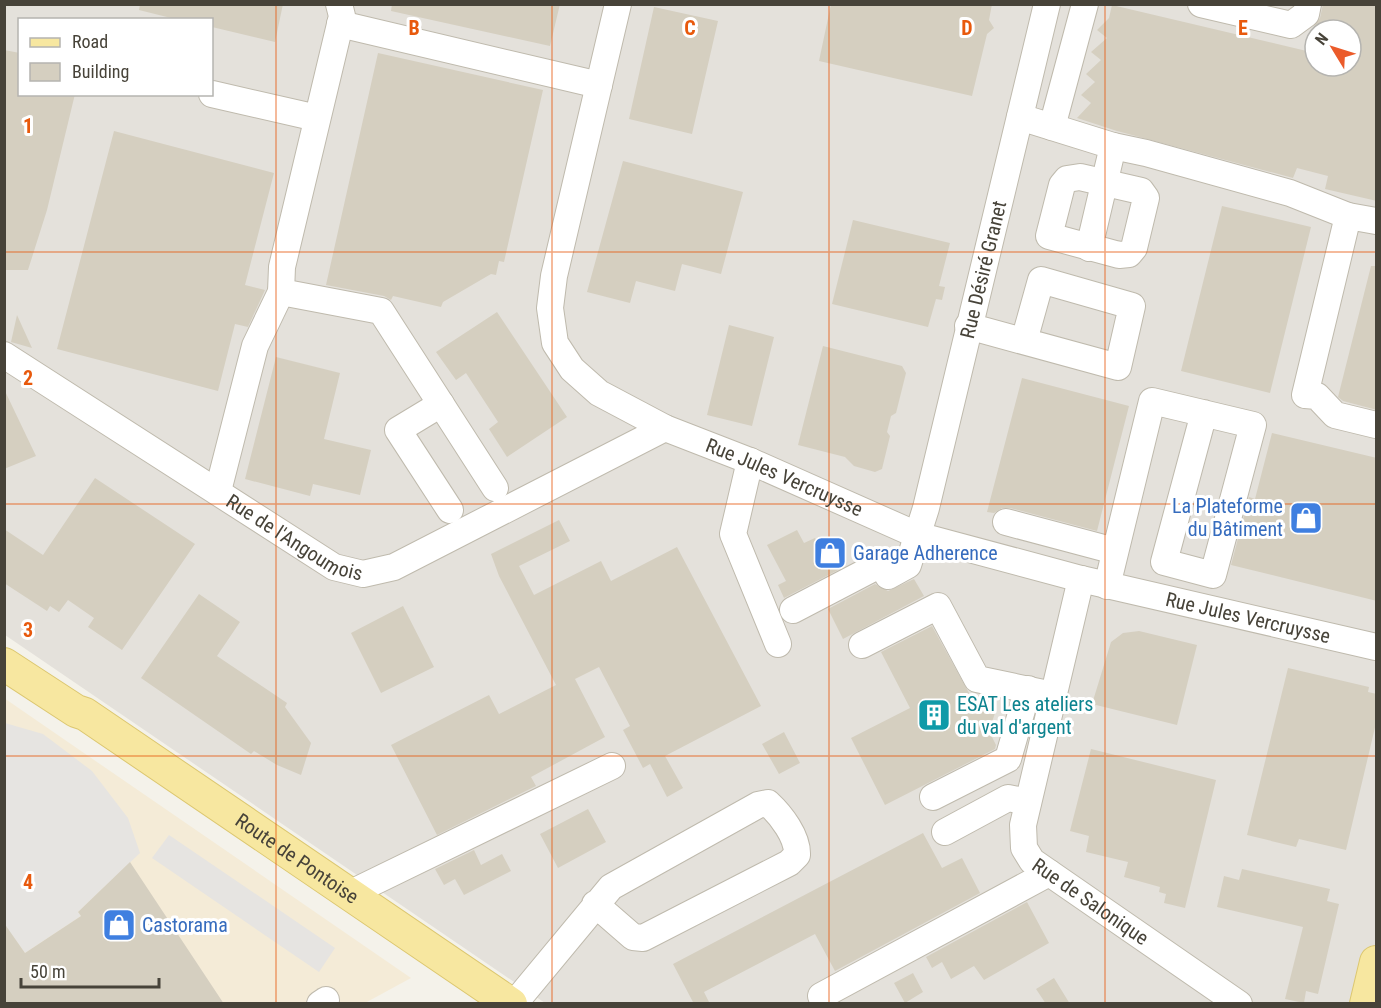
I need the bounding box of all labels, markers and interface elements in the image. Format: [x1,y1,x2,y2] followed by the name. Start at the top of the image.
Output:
[408,16,420,40] text: B
[684,16,696,40] text: C
[961,16,973,40] text: D
[1238,16,1248,40] text: E
[18,18,213,96] legend
[1303,18,1363,78] north arrow
[1311,29,1332,49] text: N
[72,31,108,52] text: Road
[72,61,129,82] text: Building
[23,114,33,138] text: 1
[955,198,1011,341] street label: Rue Désiré Granet
[23,366,33,390] text: 2
[703,433,866,521] street label: Rue Jules Vercruysse
[222,489,365,586] street label: Rue de l'Angoumois
[1172,494,1283,541] place label: La Plateforme du Bâtiment
[1288,500,1324,536] shop icon: La Plateforme du Bâtiment
[812,535,848,571] shop icon: Garage Adherence
[853,541,998,565] place label: Garage Adherence
[1163,587,1333,648] street label: Rue Jules Vercruysse
[23,618,33,642] text: 3
[957,692,1093,739] place label: ESAT Les ateliers du val d'argent
[916,697,952,733] building icon: ESAT Les ateliers du val d'argent
[231,808,363,909] street label: Route de Pontoise
[1028,853,1153,950] street label: Rue de Salonique
[23,870,33,894] text: 4
[101,907,137,943] shop icon: Castorama
[142,913,228,937] place label: Castorama
[21,951,159,989] scale bar
[30,961,65,982] text: 50 m

